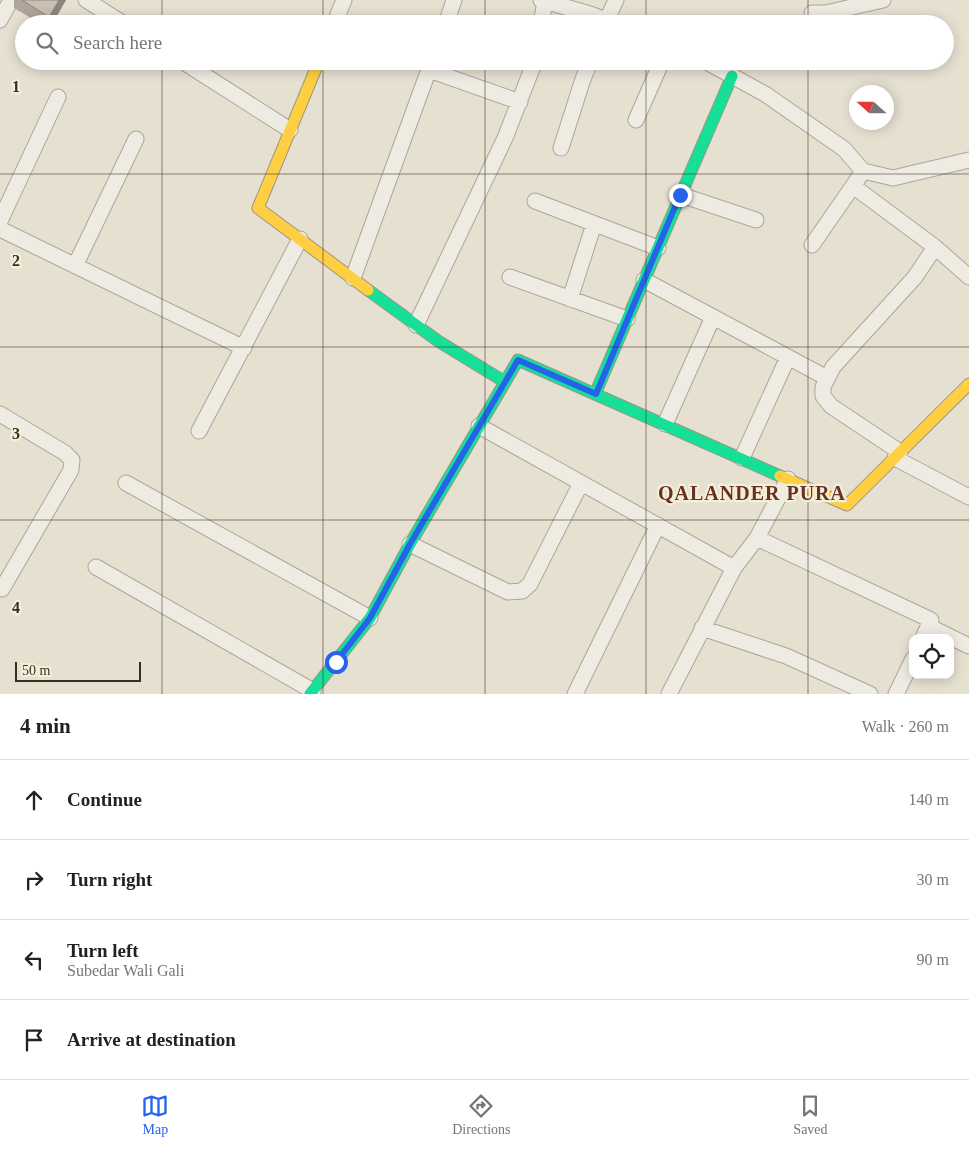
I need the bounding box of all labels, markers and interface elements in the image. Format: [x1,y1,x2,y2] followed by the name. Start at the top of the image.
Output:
[15,15,954,70] search box
[33,29,61,57] icon: search
[73,32,162,53] text: Search here
[12,78,20,95] text: 1
[849,85,894,130] north arrow
[669,184,692,207] route end
[12,252,20,269] text: 2
[12,425,20,442] text: 3
[658,482,846,504] district label: QALANDER PURA
[12,599,20,616] text: 4
[909,634,954,679] map controls
[909,634,954,679] button: locate
[325,651,348,674] route start
[15,659,141,682] scale bar
[22,663,50,678] text: 50 m
[20,714,71,738] text: 4 min
[862,718,949,735] text: Walk · 260 m
[20,786,48,814] icon: ahead
[67,789,142,810] text: Continue
[909,791,949,808] text: 140 m
[20,866,48,894] icon: right
[67,869,152,890] text: Turn right
[917,871,949,888] text: 30 m
[67,940,139,961] text: Turn left
[20,946,48,974] icon: left
[917,951,949,968] text: 90 m
[67,962,185,979] text: Subedar Wali Gali
[20,1026,48,1054] icon: arrive
[67,1029,236,1050] text: Arrive at destination
[141,1092,169,1138] tab: Map
[452,1092,511,1138] tab: Directions
[793,1092,828,1138] tab: Saved

